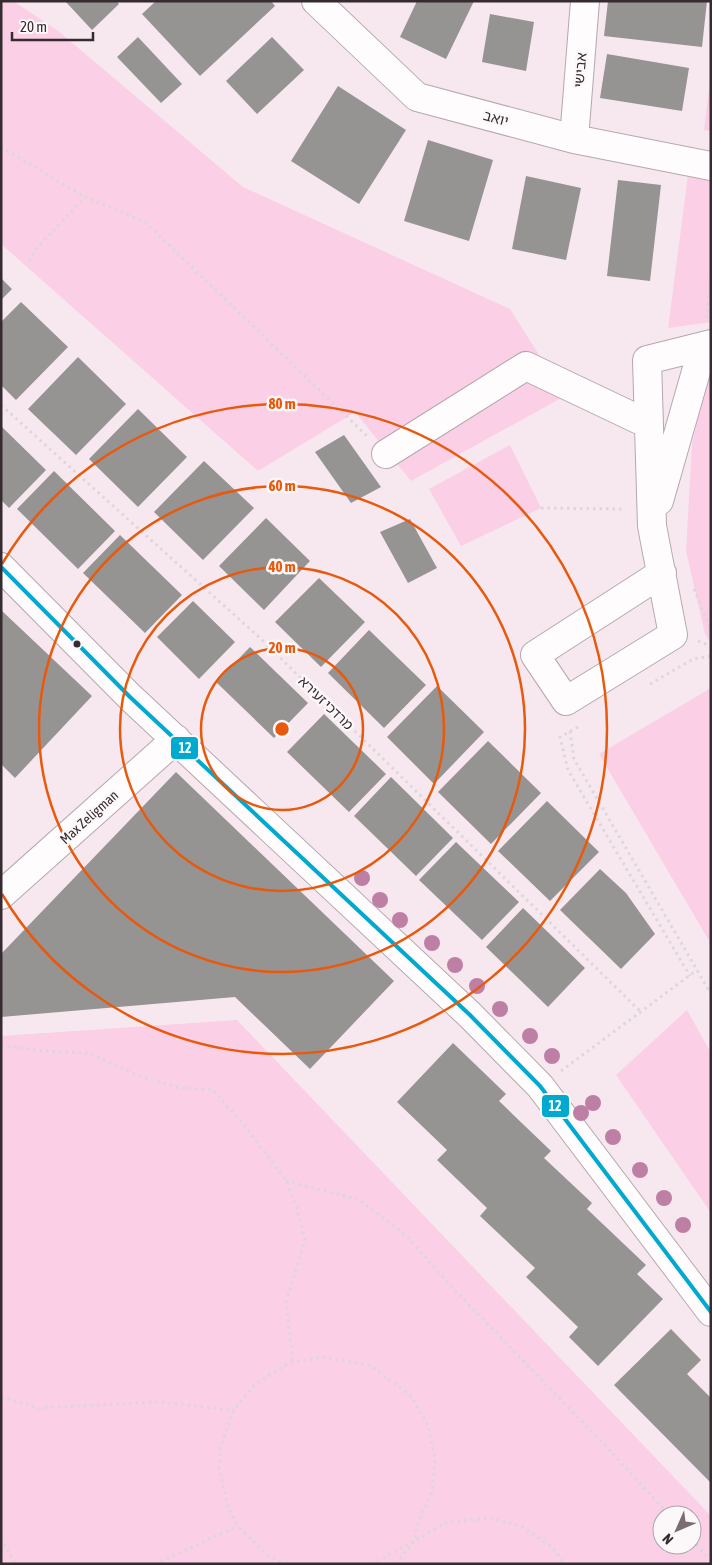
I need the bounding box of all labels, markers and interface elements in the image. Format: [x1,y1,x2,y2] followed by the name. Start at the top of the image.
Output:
[12,10,94,42] scale bar
[20,18,47,35] text: 20 m
[570,52,590,88] street label: אבישי
[482,107,510,129] street label: יואב
[269,395,296,412] text: 80 m
[269,477,296,494] text: 60 m
[268,558,296,575] text: 40 m
[72,639,82,649] unlabelled marker
[269,639,296,656] text: 20 m
[295,673,357,733] street label: מרדכי זעירא
[273,720,291,738] centre of rings
[170,736,199,760] line badge: 12
[178,740,192,756] text: 12
[57,787,121,847] street label: Max Zeligman
[541,1094,570,1118] line badge: 12
[548,1098,562,1114] text: 12
[652,1505,702,1555] north arrow
[659,1531,676,1548] text: N

